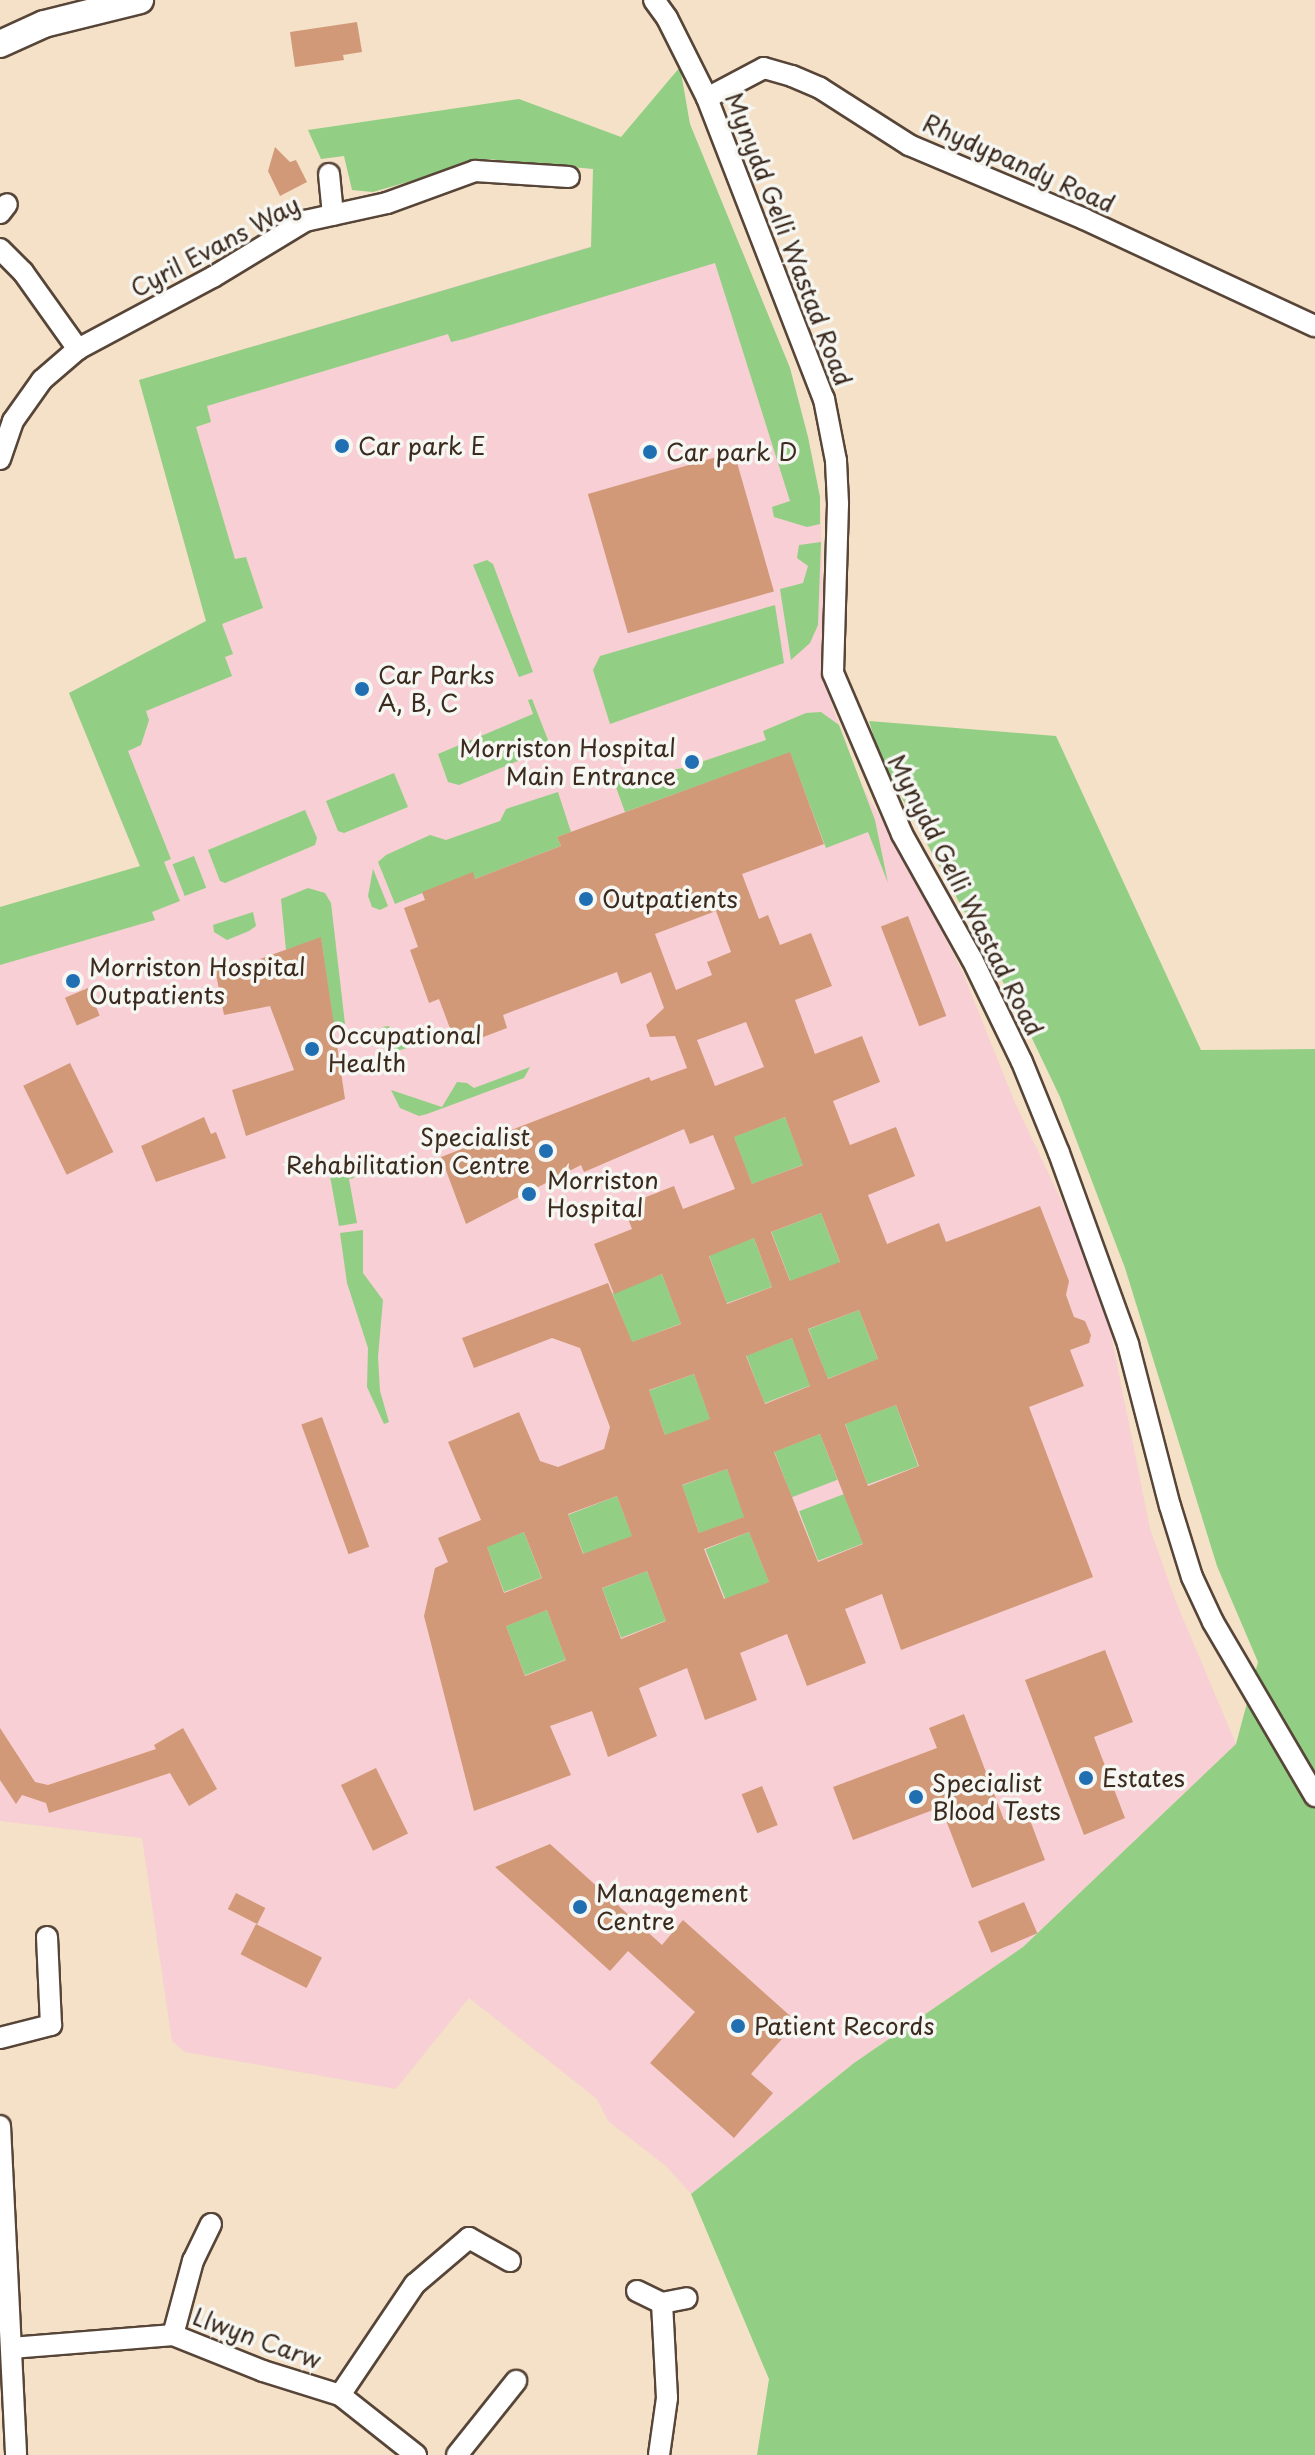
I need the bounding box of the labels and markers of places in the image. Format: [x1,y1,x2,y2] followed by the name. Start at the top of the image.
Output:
[358,432,487,460] place label: Car park E
[333,437,351,455] marker: Car park E
[666,438,799,466] place label: Car park D
[641,443,659,461] marker: Car park D
[378,661,494,717] place label: Car Parks A, B, C
[353,680,371,698] marker: Car Parks A, B, C
[460,734,676,790] place label: Morriston Hospital Main Entrance
[683,753,701,771] marker: Morriston Hospital Main Entrance
[602,885,738,913] place label: Outpatients
[577,890,595,908] marker: Outpatients
[89,953,305,1009] place label: Morriston Hospital Outpatients
[64,972,82,990] marker: Morriston Hospital Outpatients
[328,1021,482,1077] place label: Occupational Health
[303,1040,321,1058] marker: Occupational Health
[286,1123,530,1179] place label: Specialist Rehabilitation Centre
[537,1142,555,1160] marker: Specialist Rehabilitation Centre
[547,1166,659,1222] place label: Morriston Hospital
[518,1183,540,1205] marker: Morriston Hospital
[1102,1764,1185,1792] place label: Estates
[932,1769,1062,1825] place label: Specialist Blood Tests
[1077,1769,1095,1787] marker: Estates
[907,1788,925,1806] marker: Specialist Blood Tests
[596,1879,748,1935] place label: Management Centre
[571,1898,589,1916] marker: Management Centre
[754,2012,935,2040] place label: Patient Records
[729,2017,747,2035] marker: Patient Records

